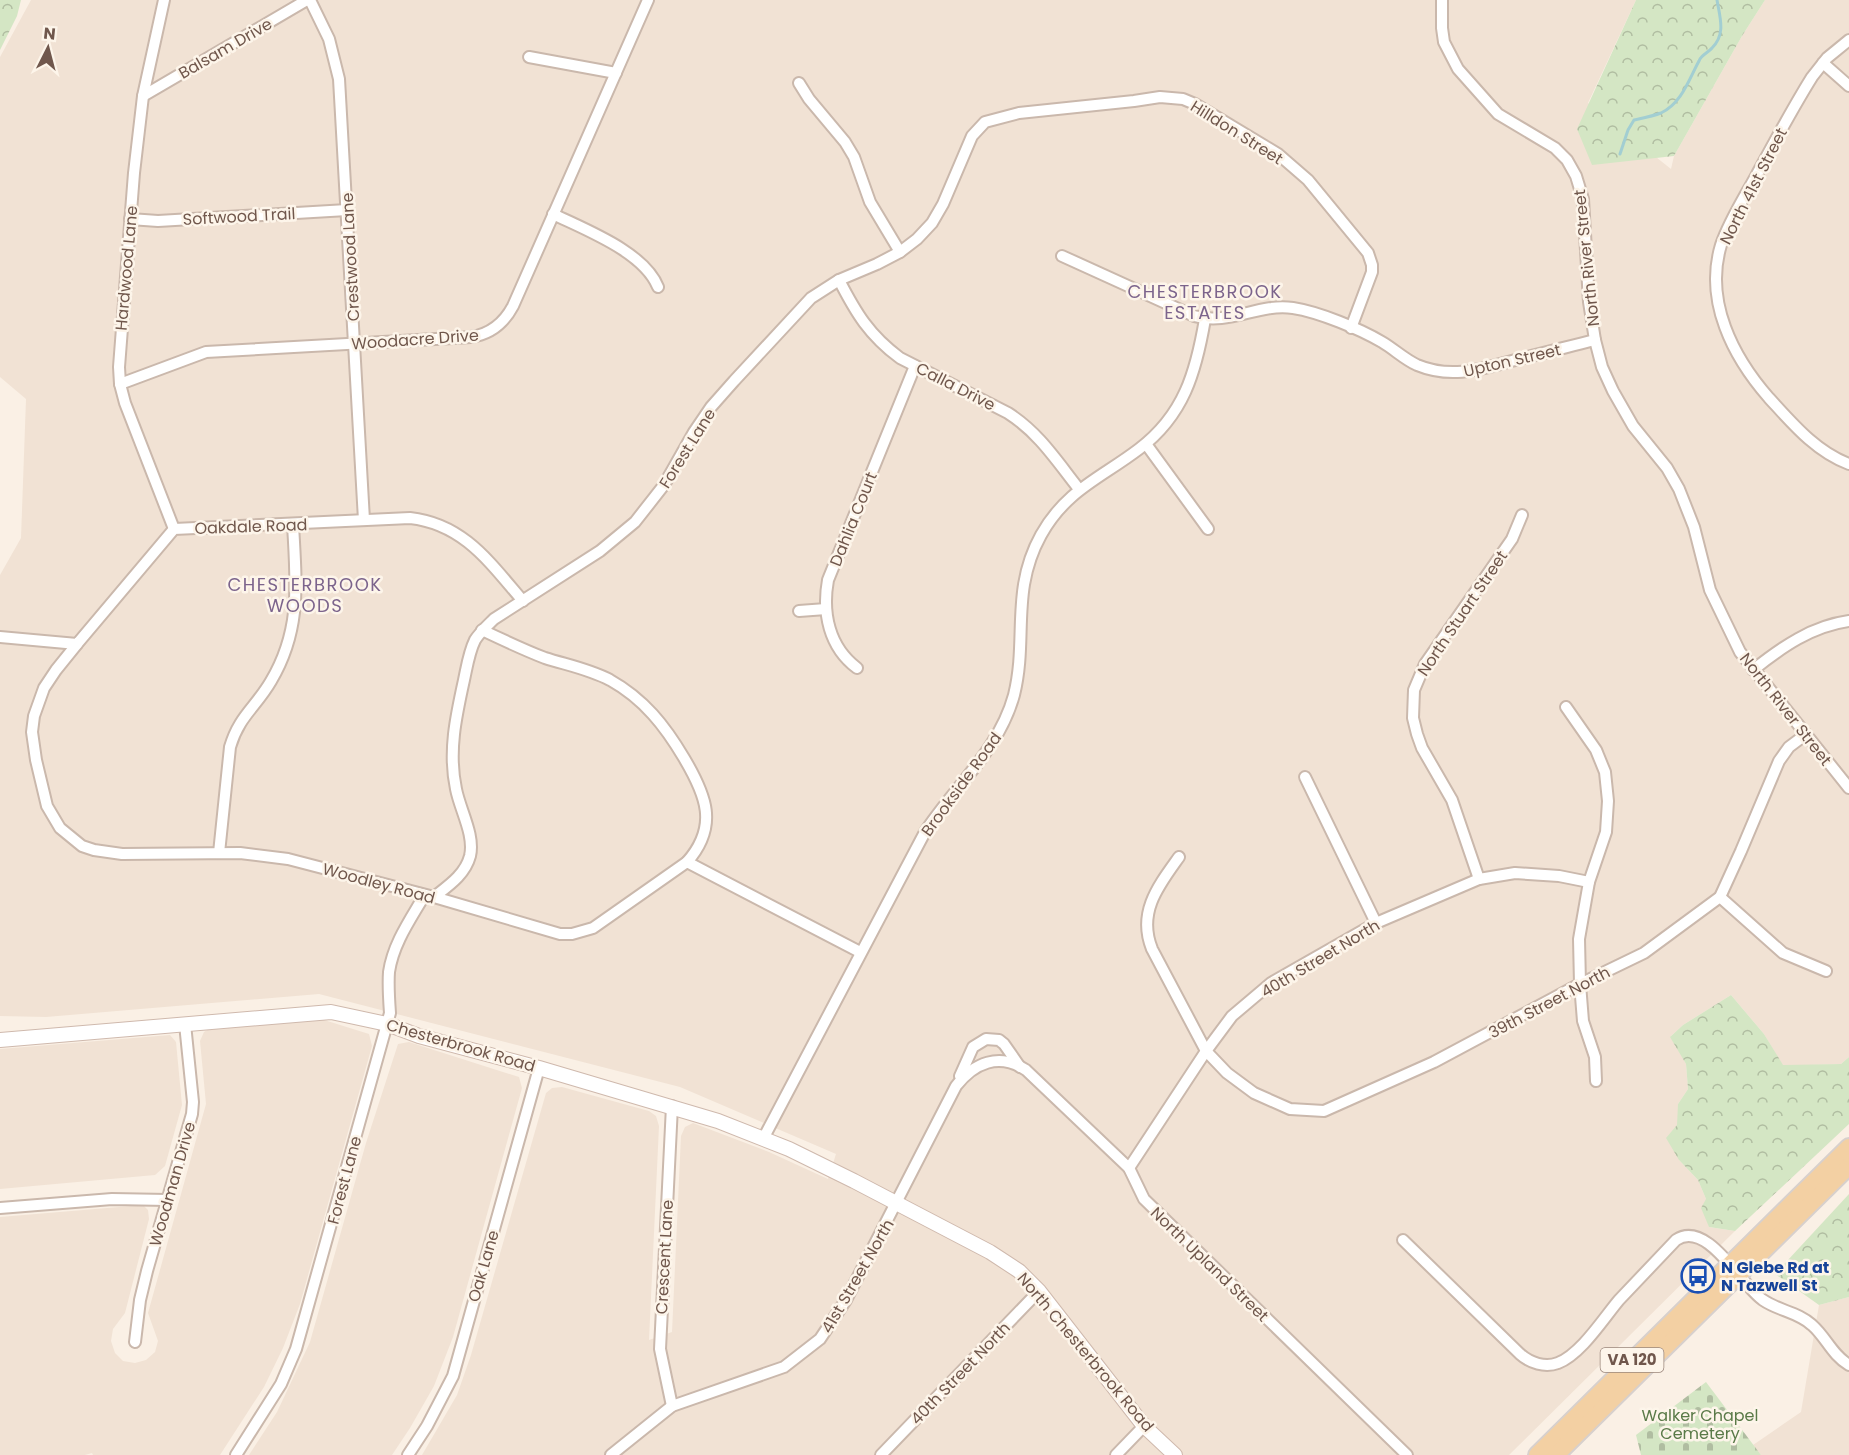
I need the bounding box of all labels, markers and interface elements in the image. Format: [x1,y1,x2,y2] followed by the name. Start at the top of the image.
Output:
[174,12,276,85] street label: Balsam Drive
[18,18,78,78] north arrow
[42,22,57,46] text: N
[1186,95,1288,170] street label: Hilldon Street
[1714,124,1793,249] street label: North 41st Street
[1568,188,1605,327] street label: North River Street
[336,192,365,322] street label: Crestwood Lane
[182,202,296,231] street label: Softwood Trail
[110,205,143,331] street label: Hardwood Lane
[1127,279,1283,325] district label: CHESTERBROOK ESTATES
[351,324,480,355] street label: Woodacre Drive
[1461,338,1563,383] street label: Upton Street
[912,357,999,416] street label: Calla Drive
[654,404,721,493] street label: Forest Lane
[824,468,883,570] street label: Dahlia Court
[194,513,308,540] street label: Oakdale Road
[1412,546,1513,681] street label: North Stuart Street
[227,572,383,618] district label: CHESTERBROOK WOODS
[1734,648,1837,771] street label: North River Street
[916,728,1007,841] street label: Brookside Road
[320,857,438,910] street label: Woodley Road
[1256,914,1384,1003] street label: 40th Street North
[1484,961,1614,1044] street label: 39th Street North
[384,1013,538,1078] street label: Chesterbrook Road
[144,1119,201,1249] street label: Woodman Drive
[322,1133,367,1227] street label: Forest Lane
[650,1199,679,1315] street label: Crescent Lane
[1145,1202,1274,1327] street label: North Upland Street
[815,1215,899,1338] street label: 41st Street North
[462,1227,505,1305] street label: Oak Lane
[1721,1256,1829,1297] place label: N Glebe Rd at N Tazwell St
[1680,1258,1716,1294] bus stop icon: N Glebe Rd at N Tazwell St
[1012,1268,1159,1437] street label: North Chesterbrook Road
[905,1317,1016,1430] street label: 40th Street North
[1600,1348,1664,1372] road number: VA 120
[1642,1404,1758,1445] park label: Walker Chapel Cemetery

